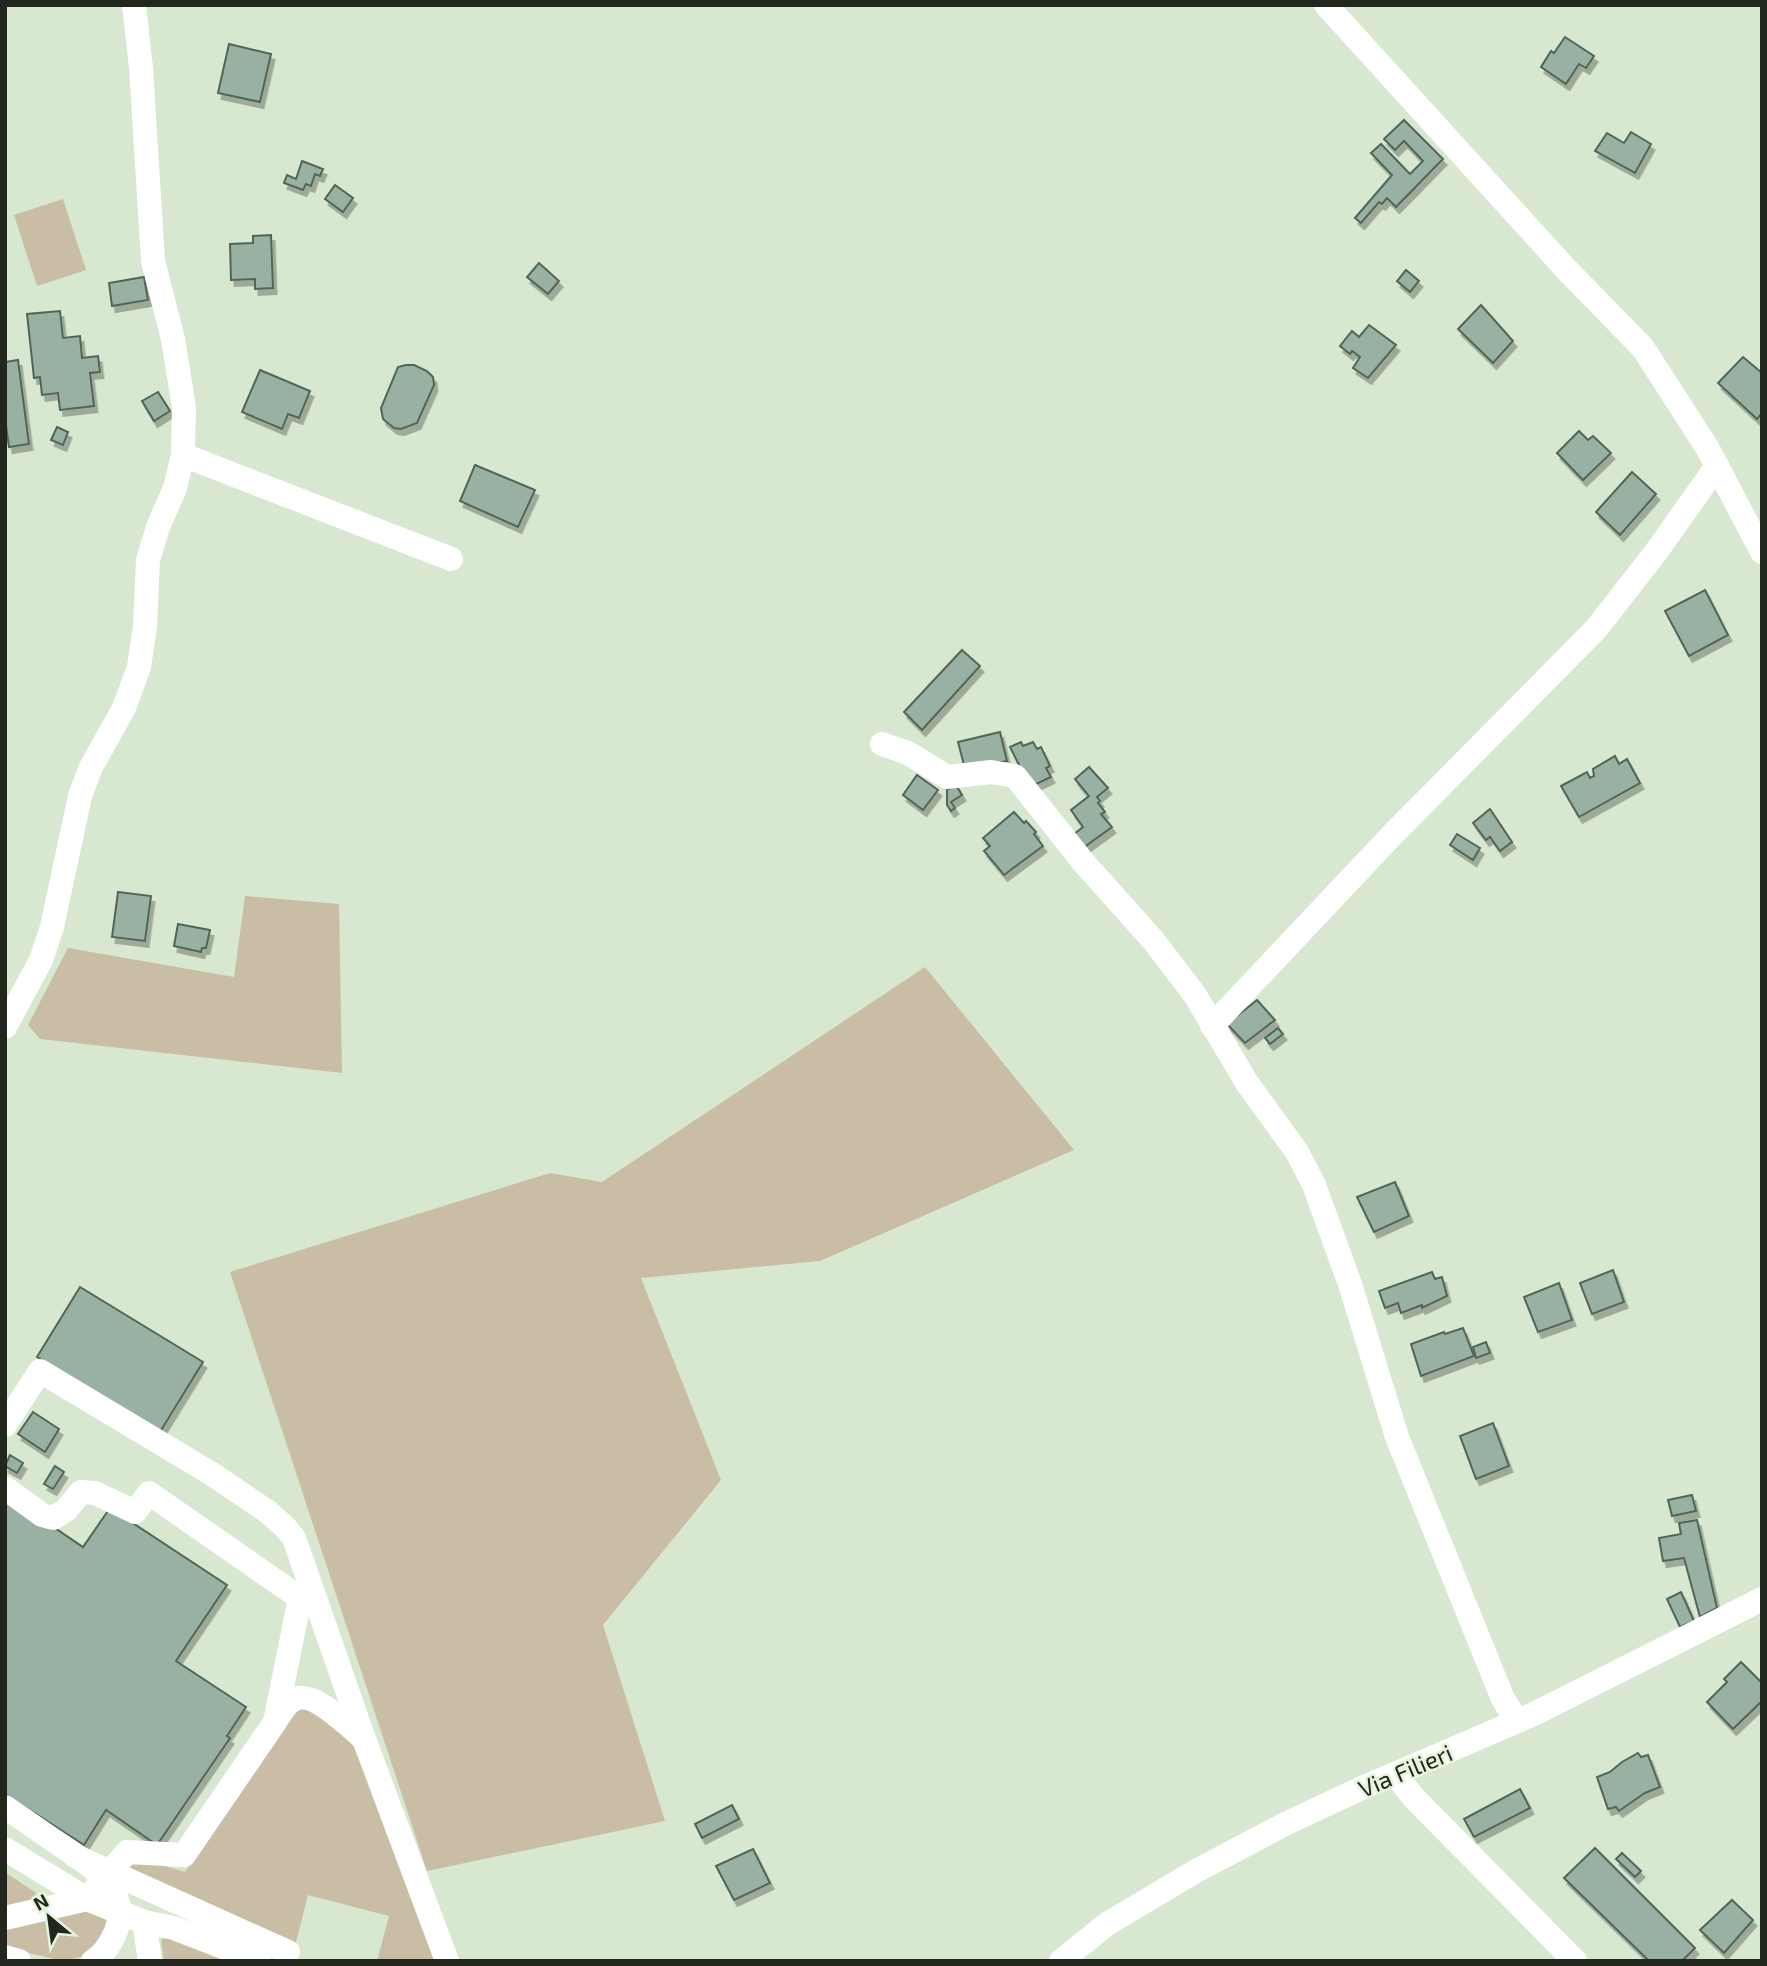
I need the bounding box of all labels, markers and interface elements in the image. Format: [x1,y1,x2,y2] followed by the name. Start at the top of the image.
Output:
[1354,1737,1456,1803] street label: Via Filieri
[14,1882,84,1952] north arrow
[29,1888,52,1915] text: N

